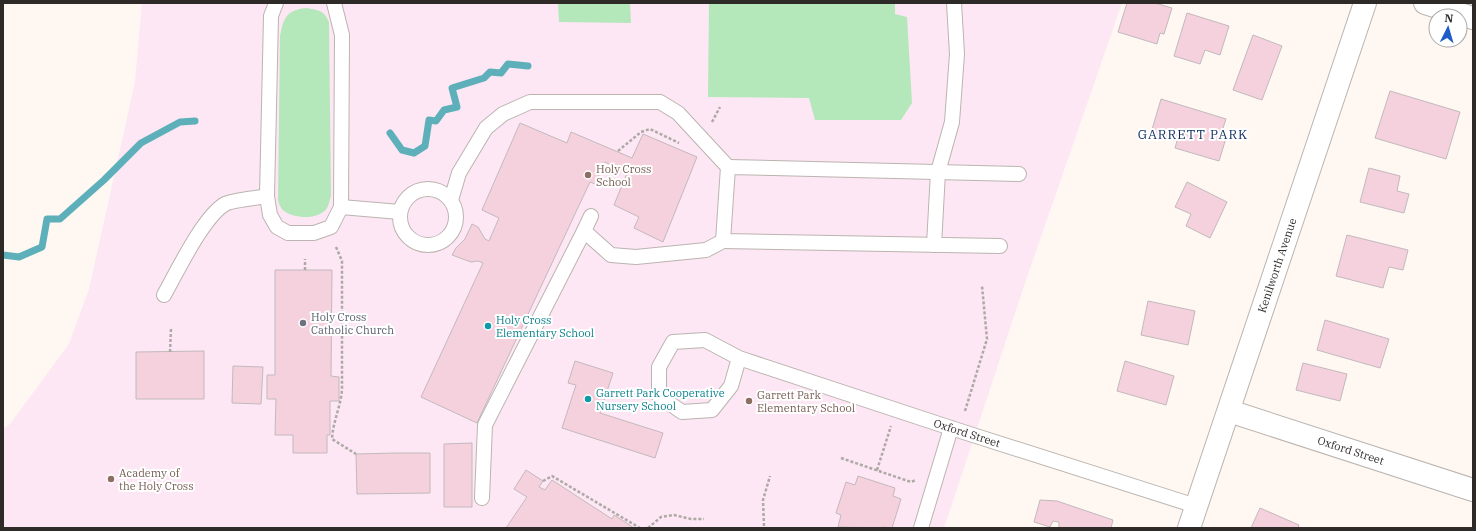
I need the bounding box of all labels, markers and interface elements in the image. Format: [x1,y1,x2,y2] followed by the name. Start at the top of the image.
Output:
[1428,8,1468,48] north arrow
[1444,11,1454,25] text: N
[1138,126,1248,143] district label: GARRETT PARK
[596,162,651,189] place label: Holy Cross School
[583,170,593,180] marker: Holy Cross School
[1255,216,1299,315] street label: Kenilworth Avenue
[311,310,394,337] place label: Holy Cross Catholic Church
[496,313,594,340] place label: Holy Cross Elementary School
[298,318,308,328] marker: Holy Cross Catholic Church
[483,321,493,331] marker: Holy Cross Elementary School
[596,386,725,413] place label: Garrett Park Cooperative Nursery School
[757,388,855,415] place label: Garrett Park Elementary School
[583,394,593,404] marker: Garrett Park Cooperative Nursery School
[744,396,754,406] marker: Garrett Park Elementary School
[932,416,1002,450] street label: Oxford Street
[1316,433,1386,468] street label: Oxford Street
[119,466,194,493] place label: Academy of the Holy Cross
[106,474,116,484] marker: Academy of the Holy Cross

